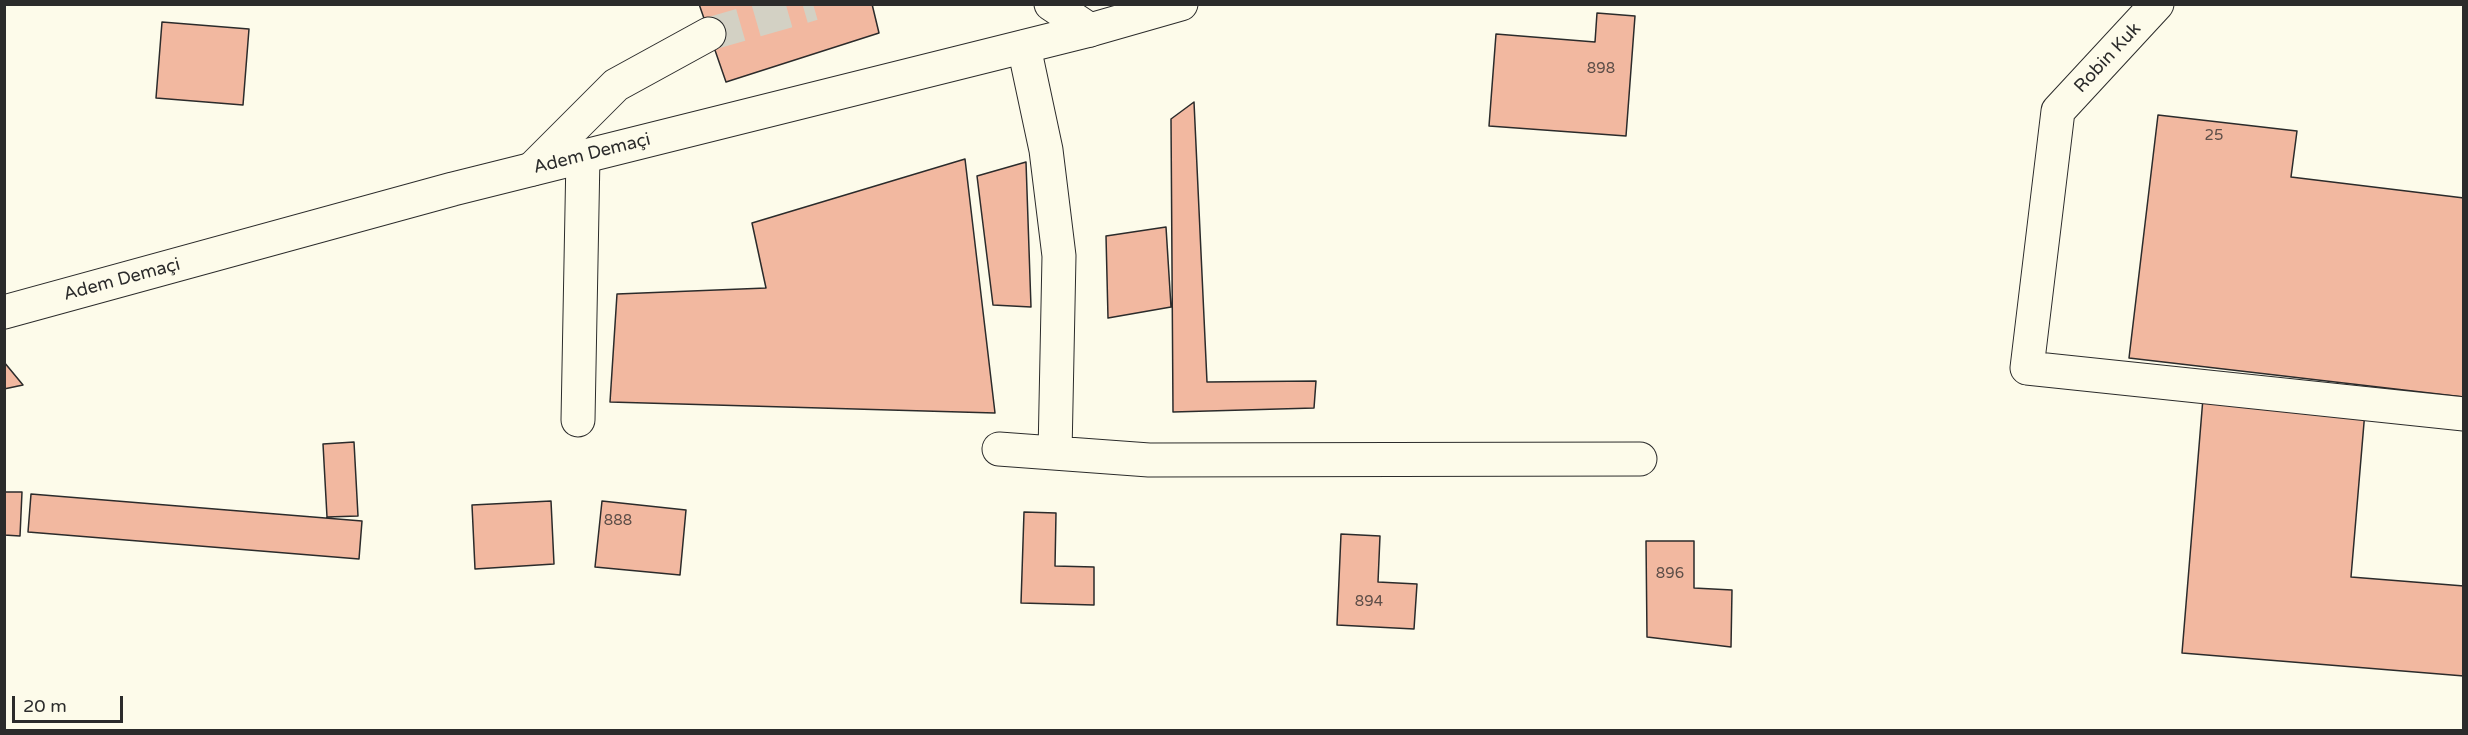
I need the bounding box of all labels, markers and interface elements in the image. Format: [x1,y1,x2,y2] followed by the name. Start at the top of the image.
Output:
[2070,18,2146,98] street label: Robin Kuk
[1587,60,1615,78] house number: 898
[2205,127,2223,145] house number: 25
[531,129,653,179] street label: Adem Demaçi
[61,254,183,306] street label: Adem Demaçi
[604,512,632,530] house number: 888
[1656,565,1684,583] house number: 896
[1355,593,1383,611] house number: 894
[15,684,126,722] scale bar
[23,695,67,717] text: 20 m

